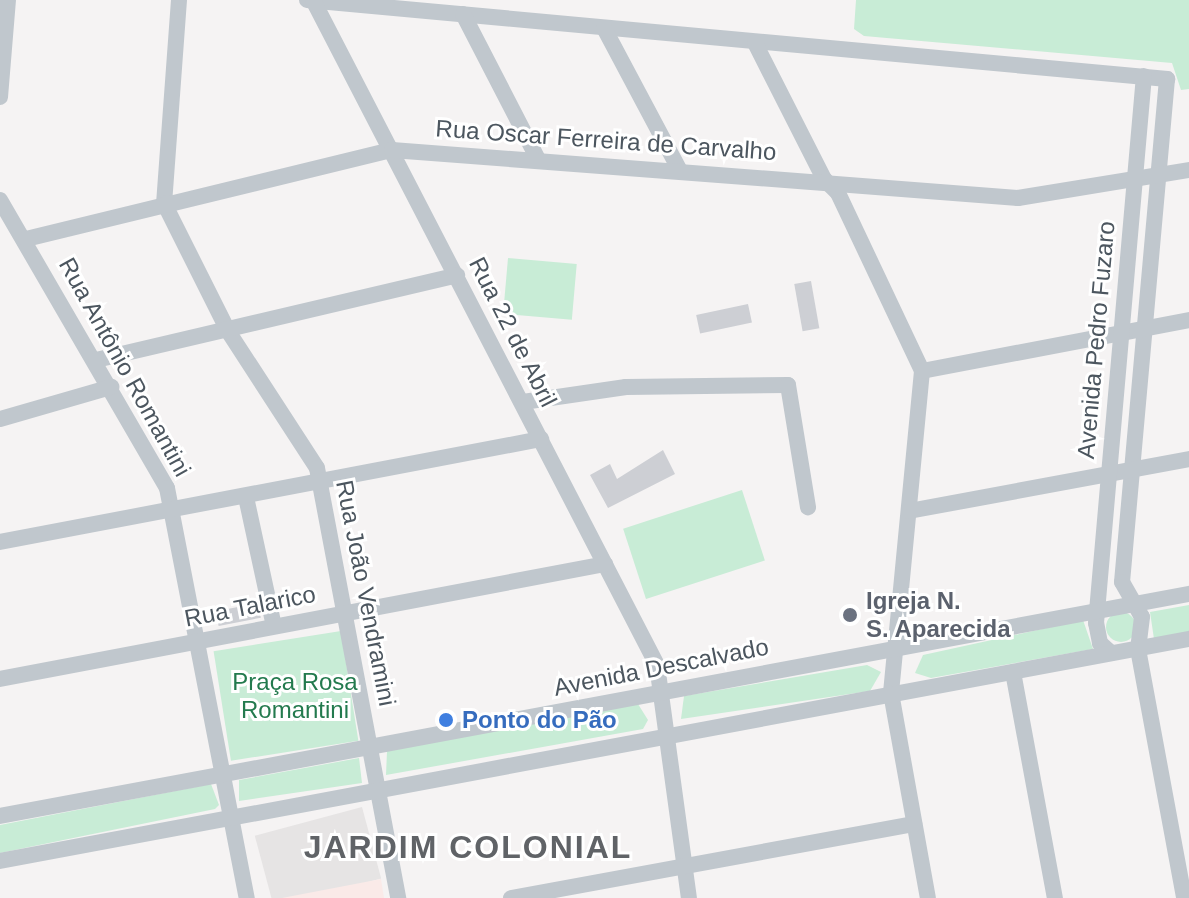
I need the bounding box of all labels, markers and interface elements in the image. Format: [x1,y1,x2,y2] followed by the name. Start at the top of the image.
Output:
[435,114,777,166] street label: Rua Oscar Ferreira de Carvalho
[1071,220,1121,460] street label: Avenida Pedro Fuzaro
[53,252,197,482] street label: Rua Antônio Romantini
[463,252,563,412] street label: Rua 22 de Abril
[330,478,402,708] street label: Rua João Vendramini
[182,579,318,633] street label: Rua Talarico
[866,587,1011,643] place label: Igreja N. S. Aparecida
[841,606,859,624] marker: Igreja N. S. Aparecida
[551,632,771,702] street label: Avenida Descalvado
[232,668,358,724] park label: Praça Rosa Romantini
[462,706,617,734] place label: Ponto do Pão
[437,711,455,729] marker: Ponto do Pão
[304,828,632,866] district label: JARDIM COLONIAL

